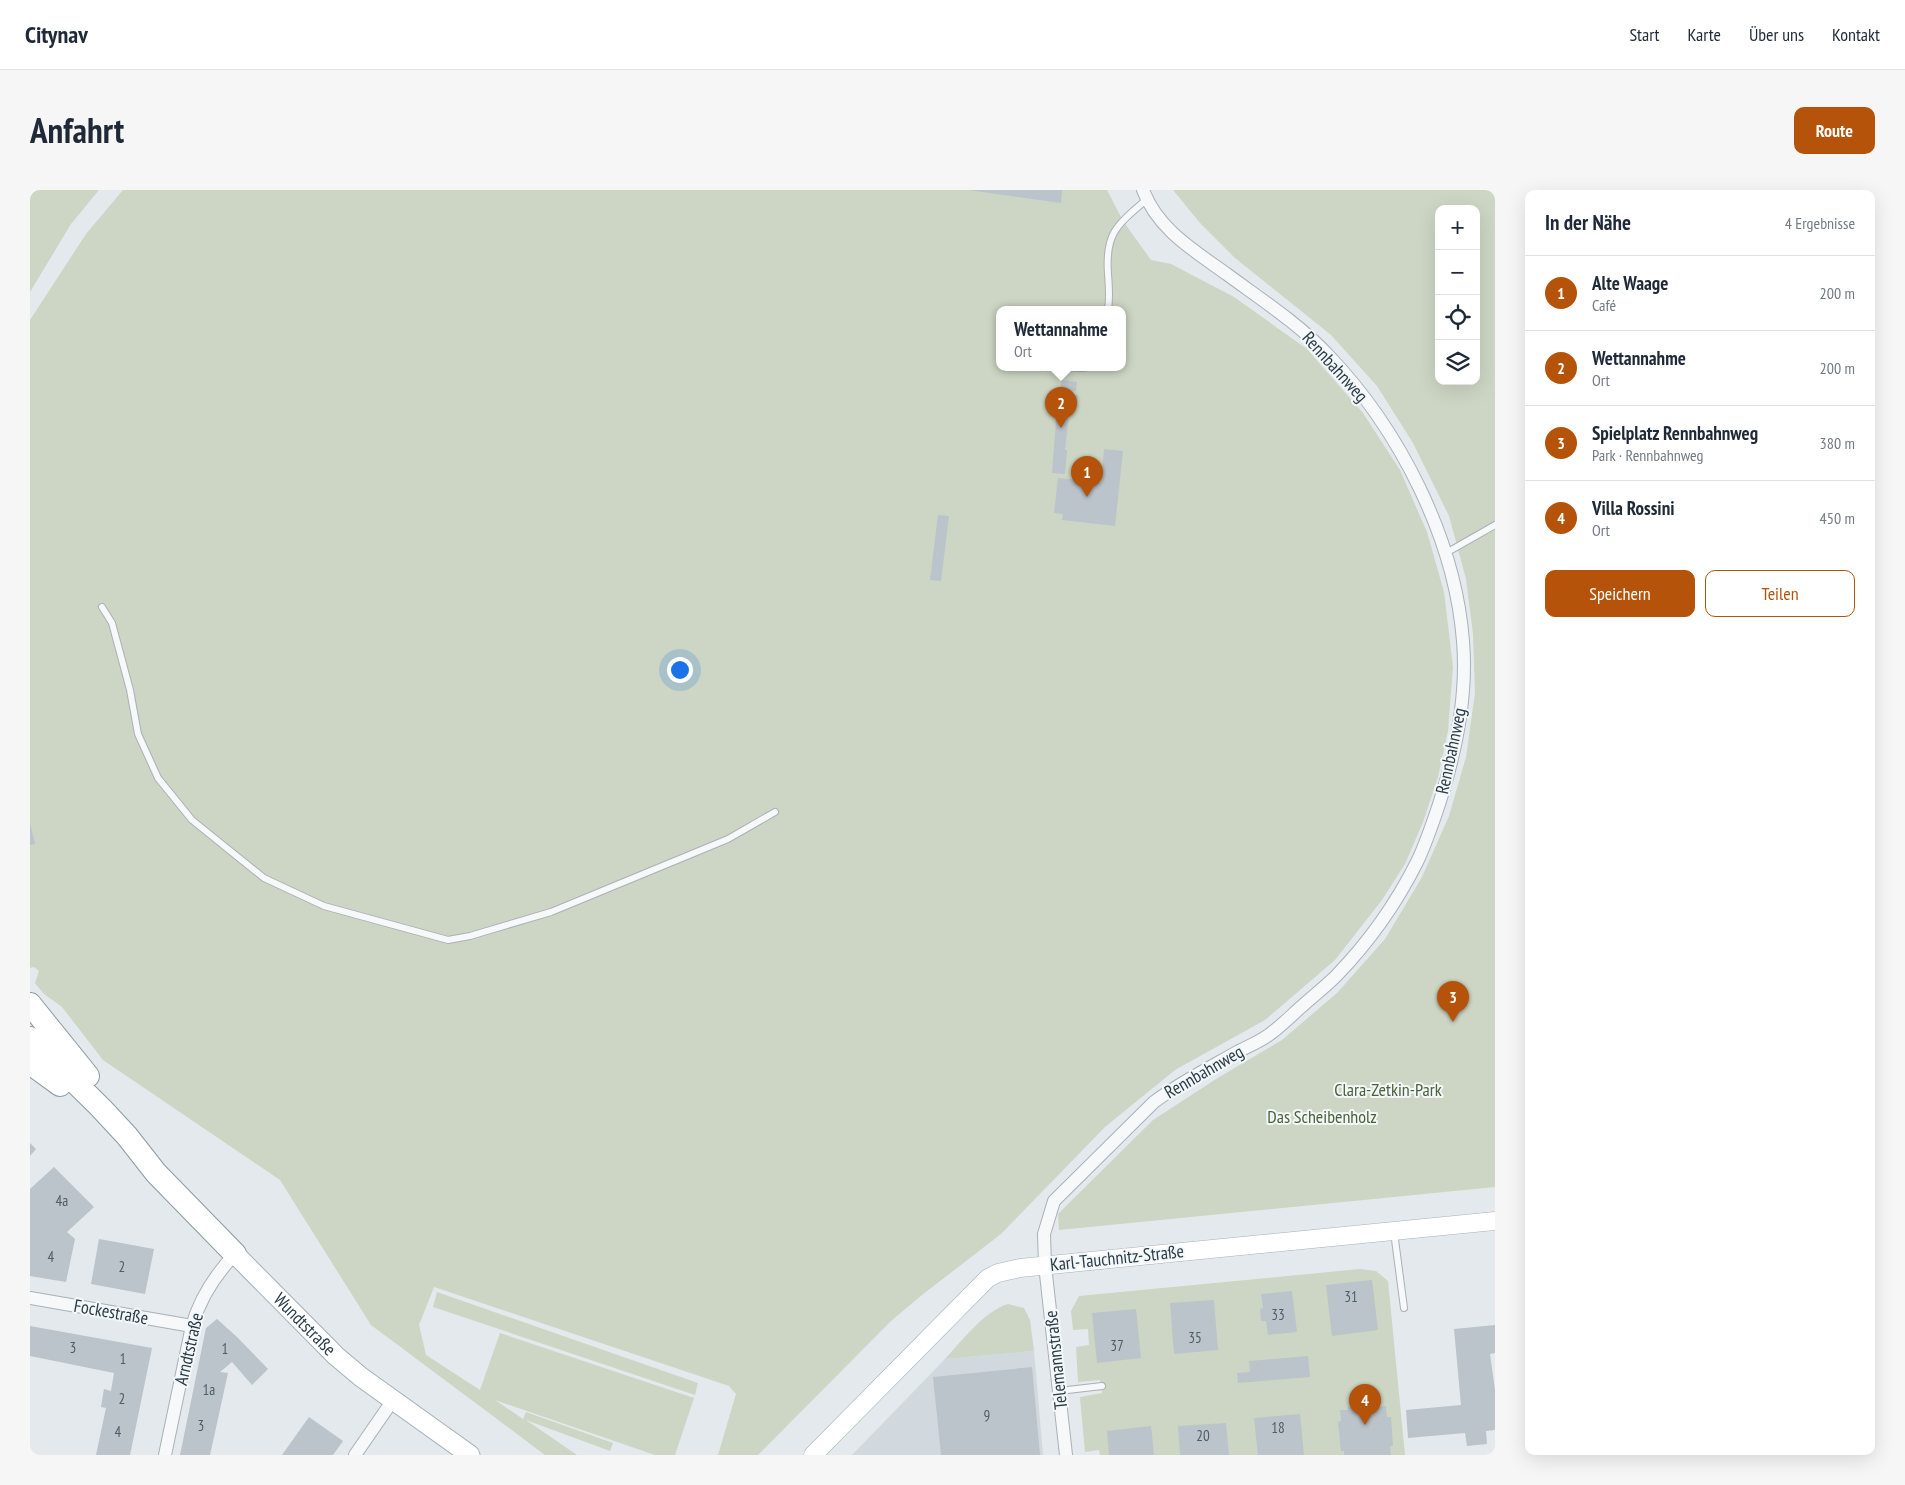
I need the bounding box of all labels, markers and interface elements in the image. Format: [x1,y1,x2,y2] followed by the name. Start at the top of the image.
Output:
[25,19,88,50] text: Citynav
[1629,23,1660,46] text: Start
[1688,23,1721,46] text: Karte
[1749,23,1804,46] text: Über uns
[1832,23,1880,46] text: Kontakt
[30,107,124,153] text: Anfahrt
[1794,107,1875,154] button: Route
[1435,205,1480,385] map controls
[1435,205,1480,250] button: +
[1545,209,1631,236] text: In der Nähe
[1785,213,1855,233] text: 4 Ergebnisse
[1435,250,1480,295] button: −
[1592,271,1668,295] text: Alte Waage
[1557,283,1565,303] text: 1
[1820,283,1855,303] text: 200 m
[1435,295,1480,340] button: locate
[1592,295,1616,315] text: Café
[996,306,1126,371] popup
[1014,317,1108,341] text: Wettannahme
[1298,326,1373,407] street label: Rennbahnweg
[1435,340,1480,385] button: layers
[1014,341,1032,361] text: Ort
[1592,346,1686,370] text: Wettannahme
[1557,358,1565,378] text: 2
[1820,358,1855,378] text: 200 m
[1592,370,1610,390] text: Ort
[1045,387,1077,428] pin: 2
[1592,421,1758,445] text: Spielplatz Rennbahnweg
[1557,433,1565,453] text: 3
[1820,433,1855,453] text: 380 m
[1592,445,1703,465] text: Park · Rennbahnweg
[1071,456,1103,497] pin: 1
[1592,496,1674,520] text: Villa Rossini
[1557,508,1565,528] text: 4
[1820,508,1855,528] text: 450 m
[1592,520,1610,540] text: Ort
[1545,570,1695,617] button: Speichern
[1705,570,1855,617] button: Teilen
[667,657,693,683] your location
[1430,706,1471,796] street label: Rennbahnweg
[1437,981,1469,1022] pin: 3
[1160,1040,1247,1103] street label: Rennbahnweg
[1334,1078,1442,1101] park label: Clara-Zetkin-Park
[1267,1105,1377,1128] park label: Das Scheibenholz
[56,1191,68,1210] house number: 4a
[1049,1239,1185,1276] street label: Karl-Tauchnitz-Straße
[48,1247,55,1266] house number: 4
[119,1257,125,1276] house number: 2
[1344,1287,1358,1306] house number: 31
[269,1288,341,1360] street label: Wundtstraße
[72,1294,150,1329] street label: Fockestraße
[1271,1305,1285,1324] house number: 33
[1039,1309,1072,1411] street label: Telemannstraße
[169,1311,208,1387] street label: Arndtstraße
[1188,1328,1202,1347] house number: 35
[1110,1336,1124,1355] house number: 37
[70,1338,76,1357] house number: 3
[222,1339,228,1358] house number: 1
[120,1349,126,1368] house number: 1
[203,1380,215,1399] house number: 1a
[1349,1384,1381,1425] pin: 4
[119,1389,125,1408] house number: 2
[984,1406,990,1425] house number: 9
[198,1416,204,1435] house number: 3
[1271,1418,1285,1437] house number: 18
[115,1422,122,1441] house number: 4
[1196,1426,1210,1445] house number: 20

